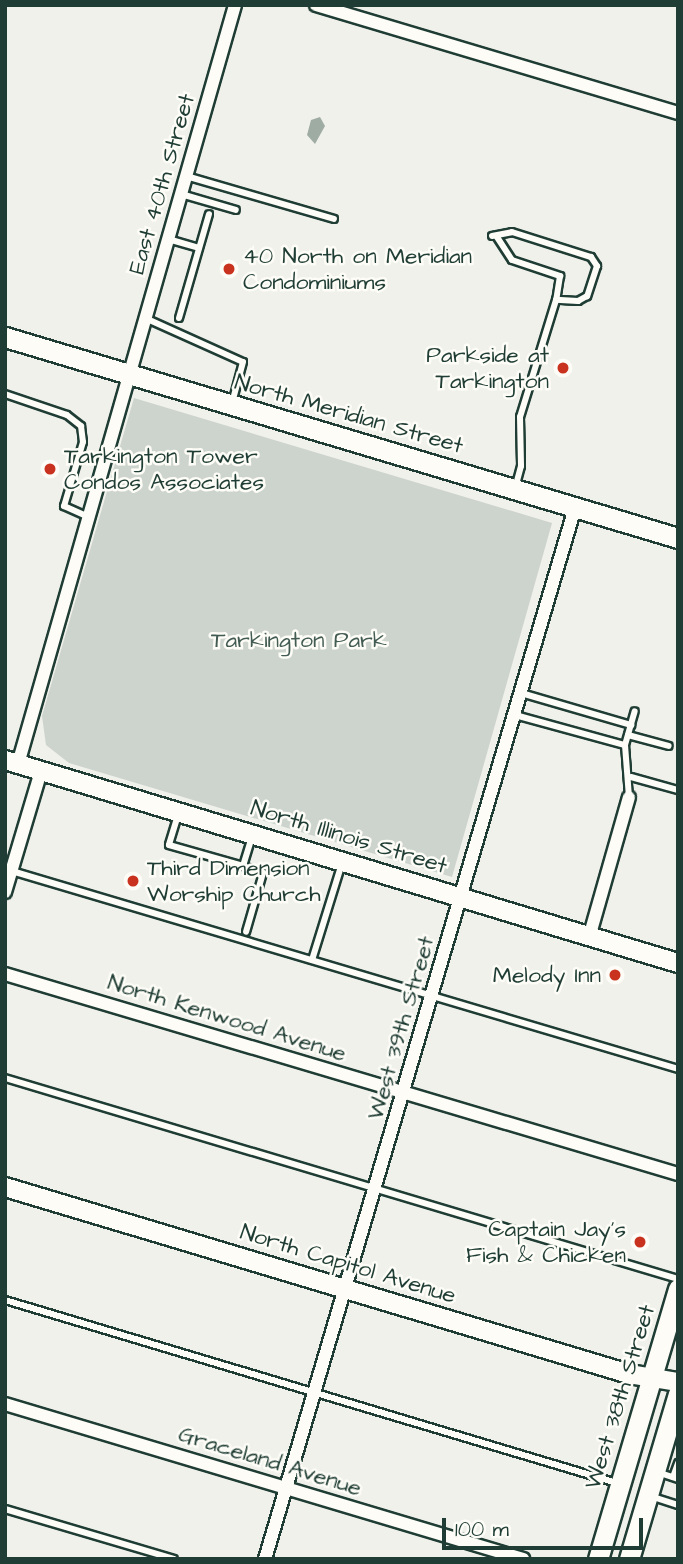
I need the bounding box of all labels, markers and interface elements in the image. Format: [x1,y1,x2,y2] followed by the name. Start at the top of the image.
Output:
[123,91,201,277] street label: East 40th Street
[243,242,472,296] place label: 40 North on Meridian Condominiums
[221,261,237,277] marker: 40 North on Meridian Condominiums
[426,341,549,395] place label: Parkside at Tarkington
[555,360,571,376] marker: Parkside at Tarkington
[232,368,466,460] street label: North Meridian Street
[64,442,264,496] place label: Tarkington Tower Condos Associates
[42,461,58,477] marker: Tarkington Tower Condos Associates
[211,626,387,654] park label: Tarkington Park
[248,794,450,880] street label: North Illinois Street
[147,854,321,908] place label: Third Dimension Worship Church
[125,873,141,889] marker: Third Dimension Worship Church
[362,933,440,1123] street label: West 39th Street
[493,961,601,989] place label: Melody Inn
[607,967,623,983] marker: Melody Inn
[104,969,350,1067] street label: North Kenwood Avenue
[466,1215,626,1269] place label: Captain Jay's Fish & Chicken
[237,1218,459,1310] street label: North Capitol Avenue
[632,1234,648,1250] marker: Captain Jay's Fish & Chicken
[579,1301,661,1493] street label: West 38th Street
[175,1420,365,1502] street label: Graceland Avenue
[445,1504,646,1548] scale bar
[455,1515,509,1544] text: 100 m

